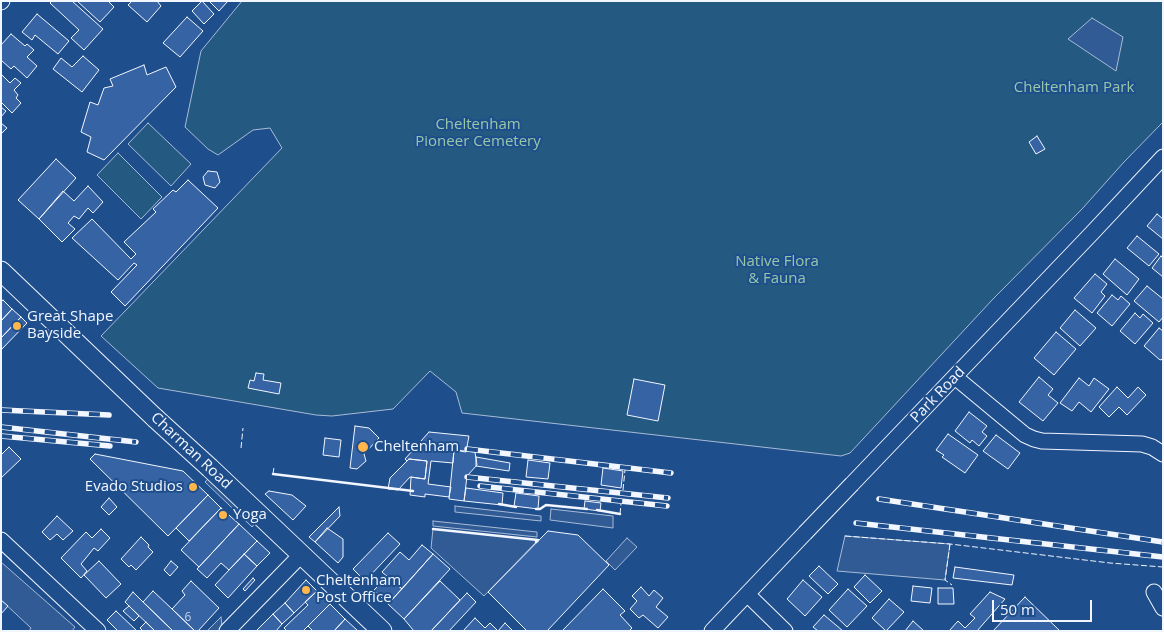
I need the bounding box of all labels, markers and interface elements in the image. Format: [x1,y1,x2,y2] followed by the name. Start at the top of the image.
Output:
[1014,79,1134,97] park label: Cheltenham Park
[415,116,541,151] park label: Cheltenham Pioneer Cemetery
[735,253,819,288] park label: Native Flora & Fauna
[27,308,113,343] place label: Great Shape Bayside
[11,320,23,332] marker: Great Shape Bayside
[907,363,969,427] street label: Park Road
[147,409,235,493] street label: Charman Road
[374,438,459,456] place label: Cheltenham
[356,440,370,454] marker: Cheltenham
[85,478,183,496] place label: Evado Studios
[187,481,199,493] marker: Evado Studios
[233,506,267,524] place label: Yoga
[217,509,229,521] marker: Yoga
[316,572,401,607] place label: Cheltenham Post Office
[300,584,312,596] marker: Cheltenham Post Office
[994,590,1094,622] scale bar
[1000,599,1035,619] text: 50 m
[185,611,191,625] house number: 6

